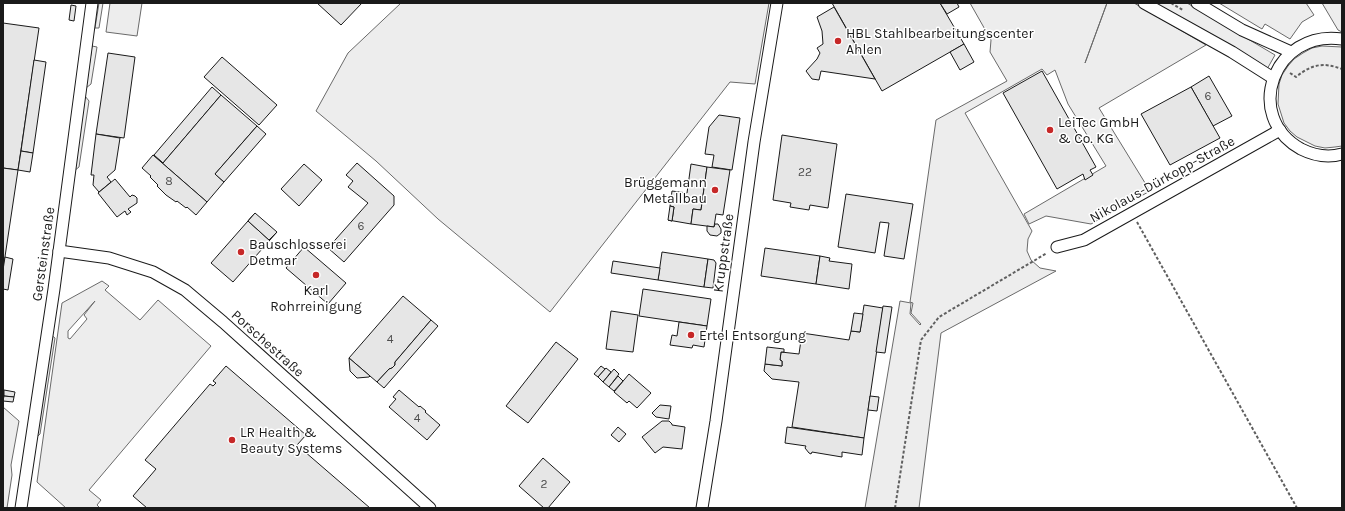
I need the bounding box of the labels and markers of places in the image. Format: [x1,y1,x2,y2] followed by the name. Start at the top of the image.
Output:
[846,25,1034,58] place label: HBL Stahlbearbeitungscenter Ahlen
[833,36,843,46] marker: HBL Stahlbearbeitungscenter Ahlen
[1058,114,1139,147] place label: LeiTec GmbH & Co. KG
[1045,125,1055,135] marker: LeiTec GmbH & Co. KG
[624,174,707,207] place label: Brüggemann Metallbau
[710,185,720,195] marker: Brüggemann Metallbau
[249,236,347,269] place label: Bauschlosserei Detmar
[236,247,246,257] marker: Bauschlosserei Detmar
[311,270,321,280] marker: Karl Rohrreinigung
[270,282,362,315] place label: Karl Rohrreinigung
[699,327,806,344] place label: Ertel Entsorgung
[686,330,696,340] marker: Ertel Entsorgung
[240,424,342,457] place label: LR Health & Beauty Systems
[227,435,237,445] marker: LR Health & Beauty Systems

